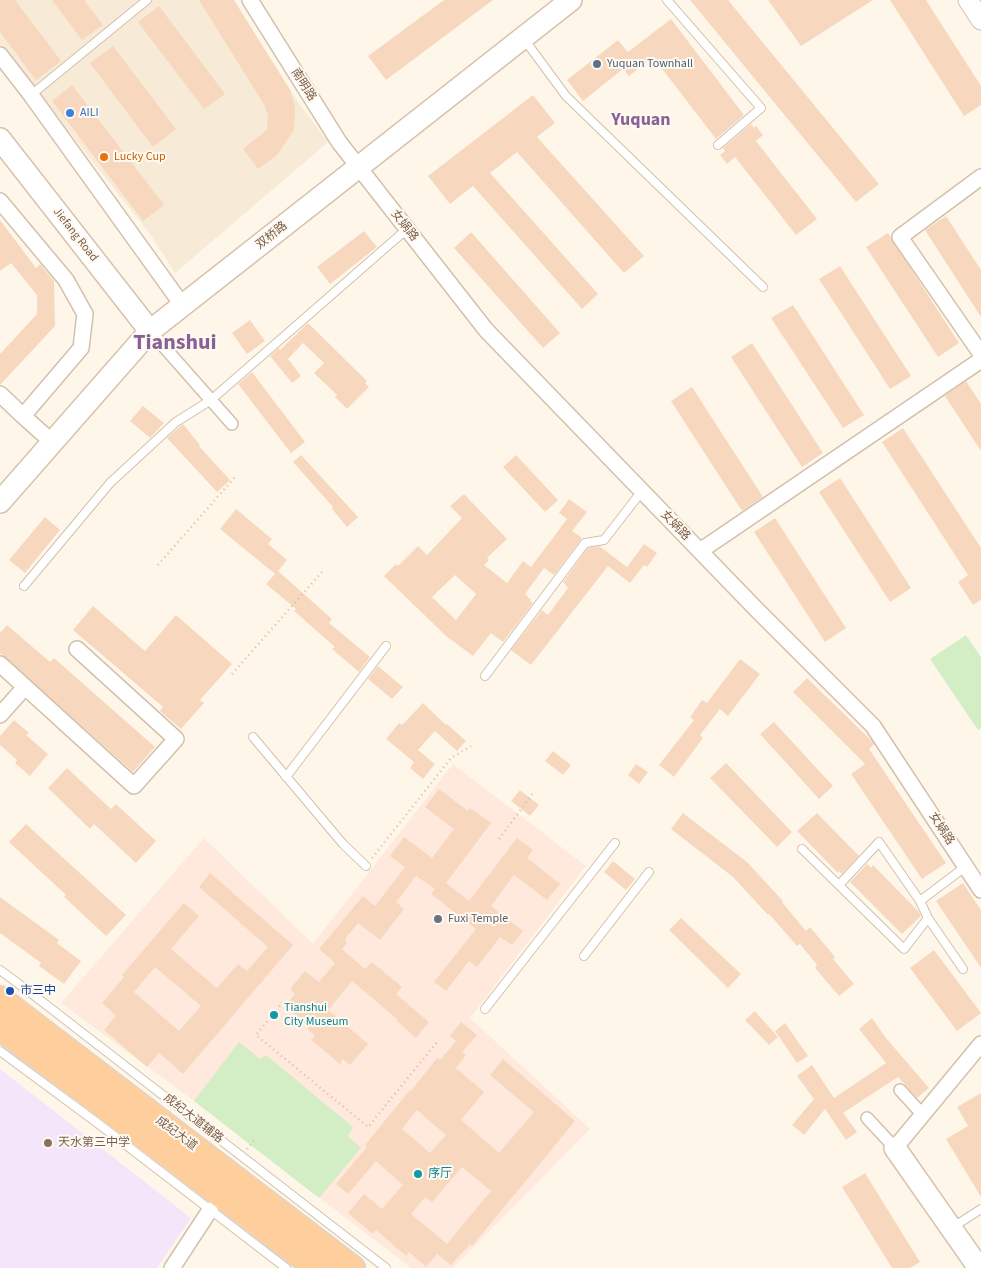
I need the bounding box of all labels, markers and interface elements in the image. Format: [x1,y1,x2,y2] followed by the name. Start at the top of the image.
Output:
[607,57,693,71] place label: Yuquan Townhall
[591,58,603,70] marker: Yuquan Townhall
[287,66,319,104] street label: 南明路
[80,106,99,120] place label: AILI
[64,107,76,119] marker: AILI
[611,110,671,132] district label: Yuquan
[114,150,166,164] place label: Lucky Cup
[98,151,110,163] marker: Lucky Cup
[49,205,101,265] street label: Jiefang Road
[387,207,421,245] street label: 女娲路
[253,219,291,253] street label: 双桥路
[133,331,217,357] district label: Tianshui
[657,508,693,544] street label: 女娲路
[925,810,957,848] street label: 女娲路
[448,912,508,926] place label: Fuxi Temple
[432,913,444,925] marker: Fuxi Temple
[20,984,56,998] place label: 市三中
[4,985,16,997] marker: 市三中
[284,1001,349,1029] place label: Tianshui City Museum
[268,1009,280,1021] marker: Tianshui City Museum
[160,1091,226,1147] street label: 成纪大道辅路
[152,1114,200,1154] street label: 成纪大道
[58,1136,130,1150] place label: 天水第三中学
[42,1137,54,1149] marker: 天水第三中学
[428,1167,452,1181] place label: 序厅
[412,1168,424,1180] marker: 序厅

